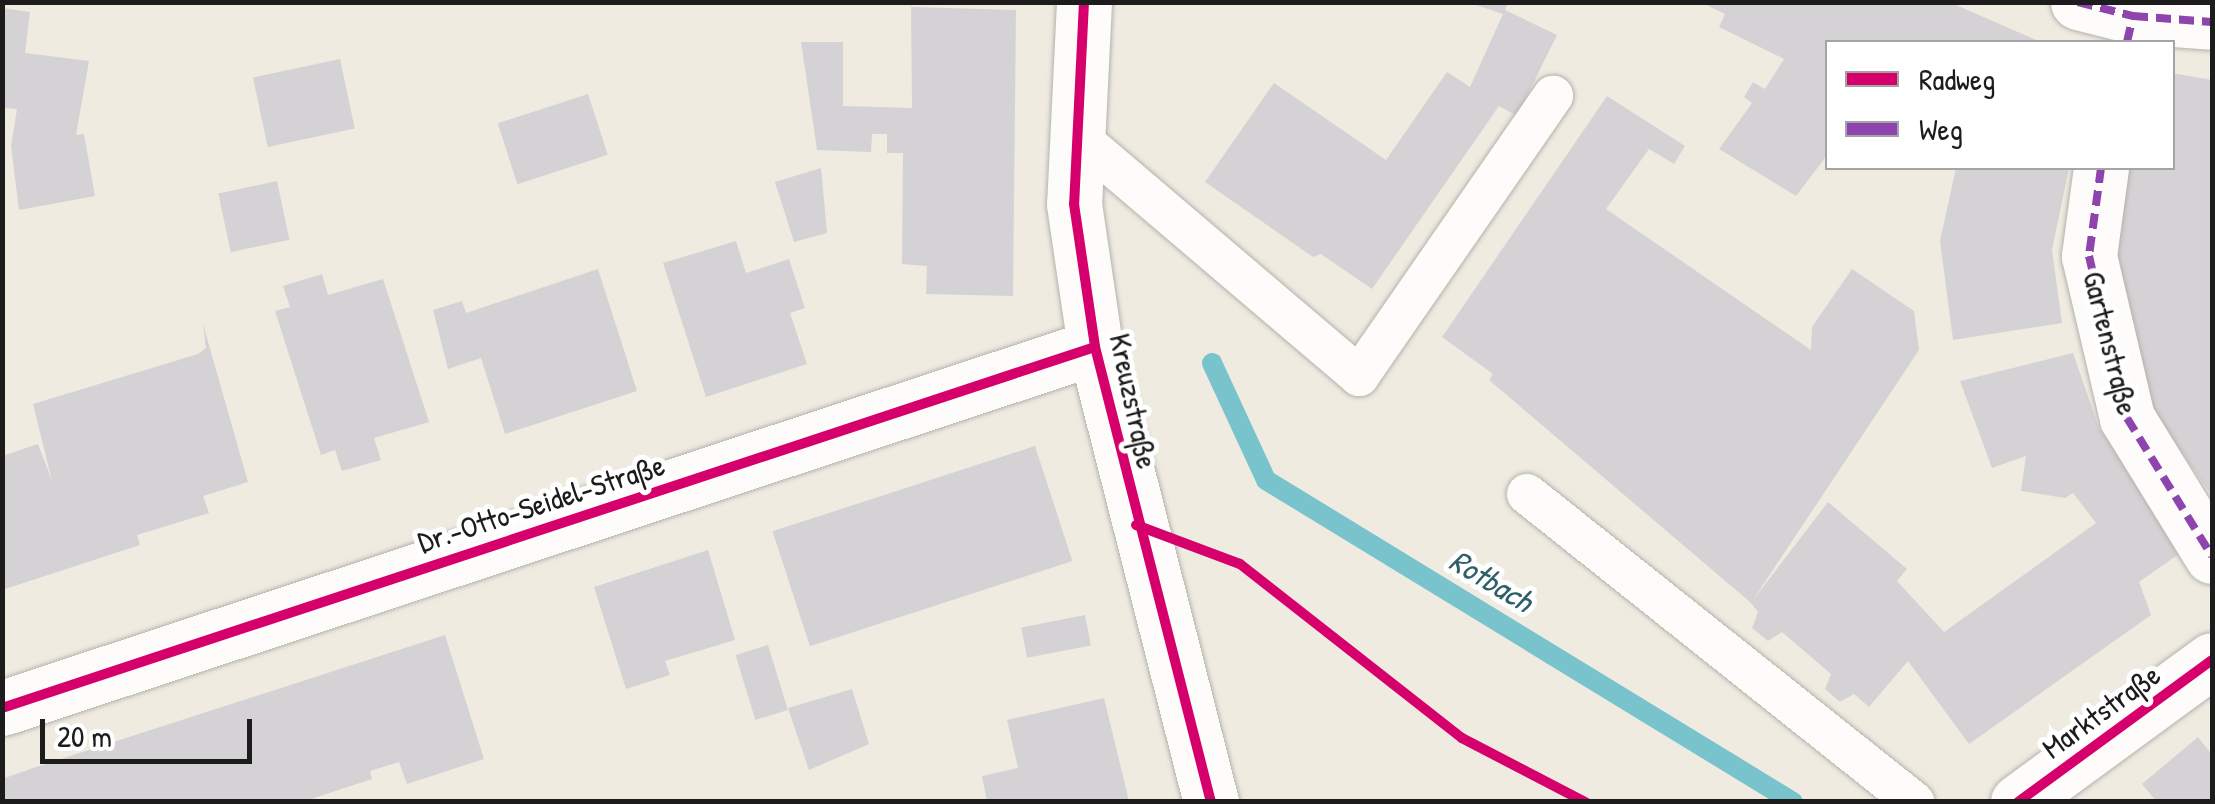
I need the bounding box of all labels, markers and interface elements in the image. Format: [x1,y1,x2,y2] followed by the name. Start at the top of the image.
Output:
[1825,40,2175,170] legend
[1919,59,1995,99] text: Radweg
[1919,109,1963,149] text: Weg
[2076,268,2146,418] street label: Gartenstraße
[1102,330,1166,472] street label: Kreuzstraße
[413,446,669,560] street label: Dr.-Otto-Seidel-Straße
[1443,541,1539,621] water label: Rotbach
[2035,656,2167,766] street label: Marktstraße
[45,699,258,761] scale bar
[57,716,112,756] text: 20 m

